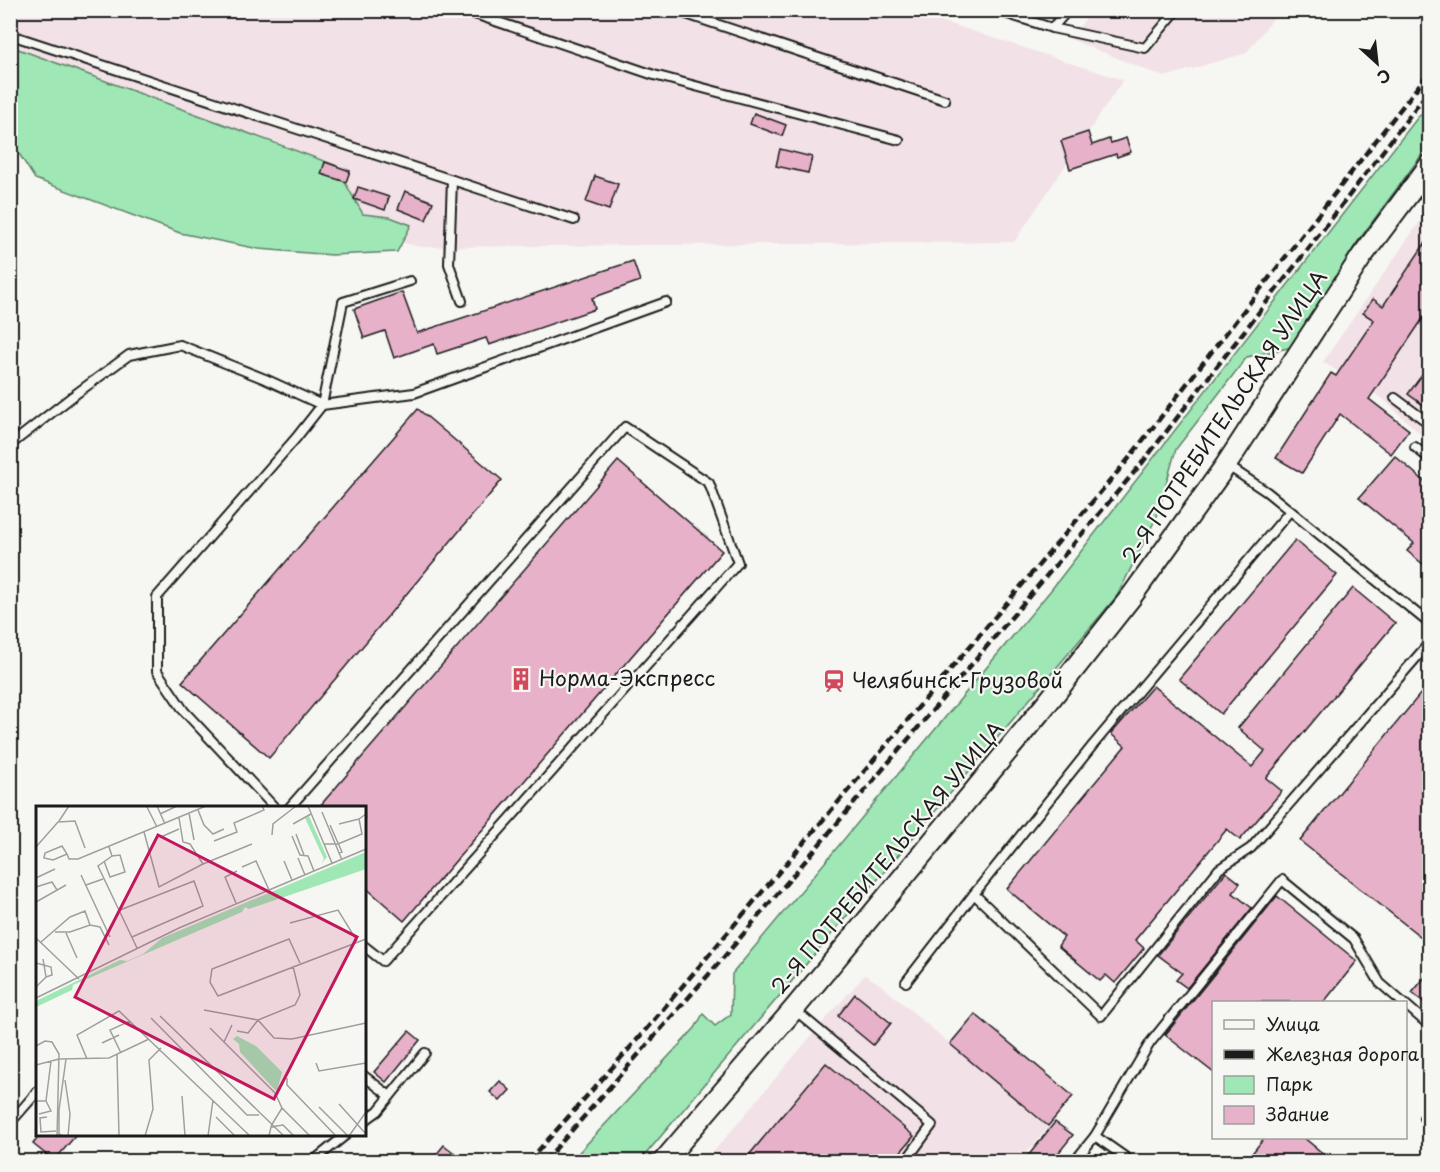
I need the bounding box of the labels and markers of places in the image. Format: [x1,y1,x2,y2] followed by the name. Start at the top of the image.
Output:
[539,661,715,693] place label: Норма-Экспресс
[852,663,1063,695] place label: Челябинск-Грузовой
[508,666,534,692] building icon: Норма-Экспресс
[821,668,847,694] station icon: Челябинск-Грузовой

